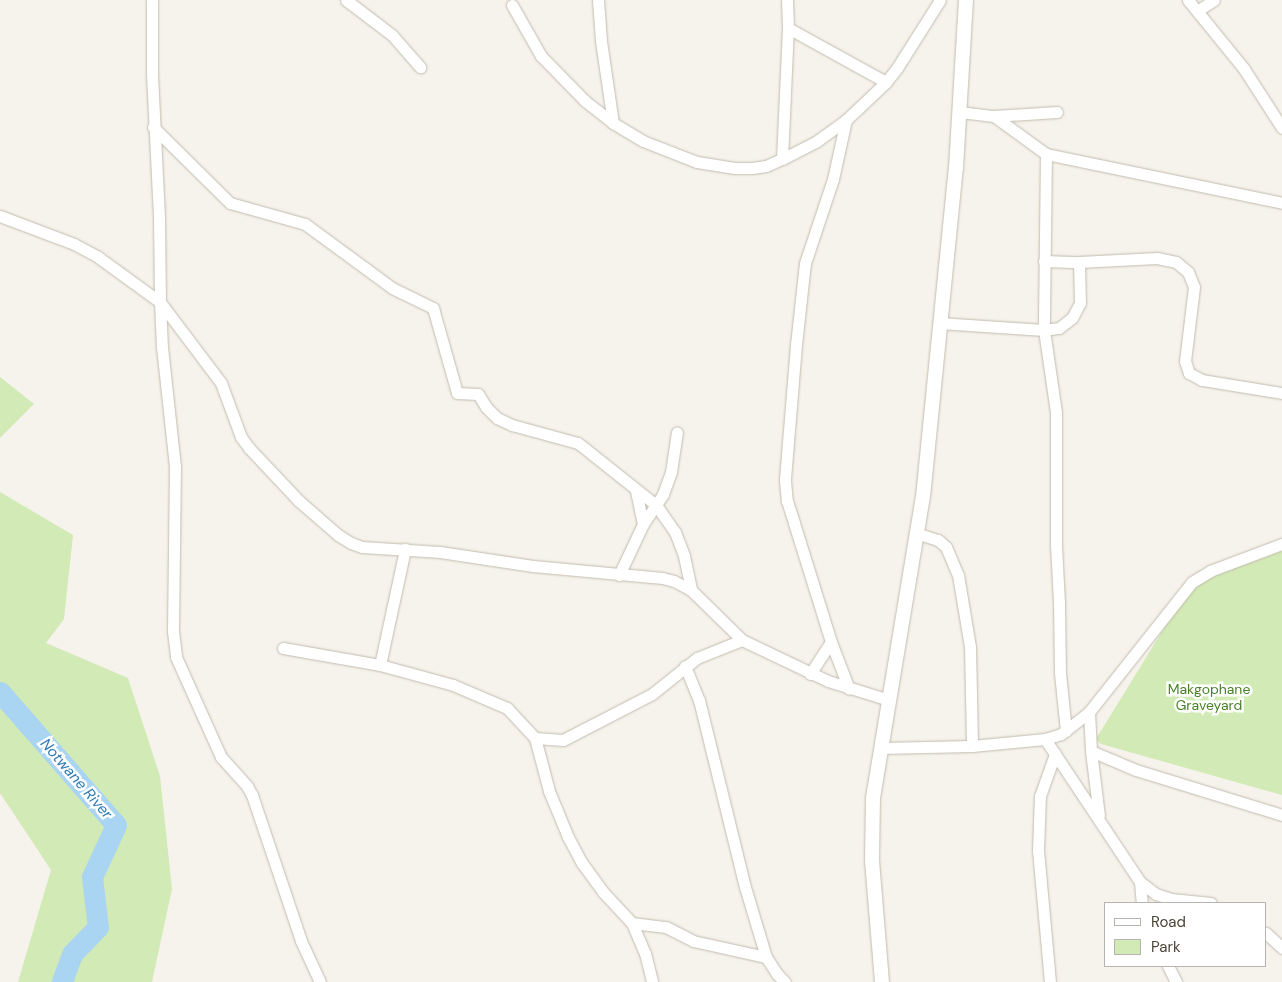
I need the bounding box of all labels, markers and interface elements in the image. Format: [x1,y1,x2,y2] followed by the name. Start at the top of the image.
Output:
[1168,681,1250,714] park label: Makgophane Graveyard
[36,735,116,823] water label: Notwane River
[1104,902,1267,967] legend
[1151,912,1186,932] text: Road
[1151,937,1181,957] text: Park

